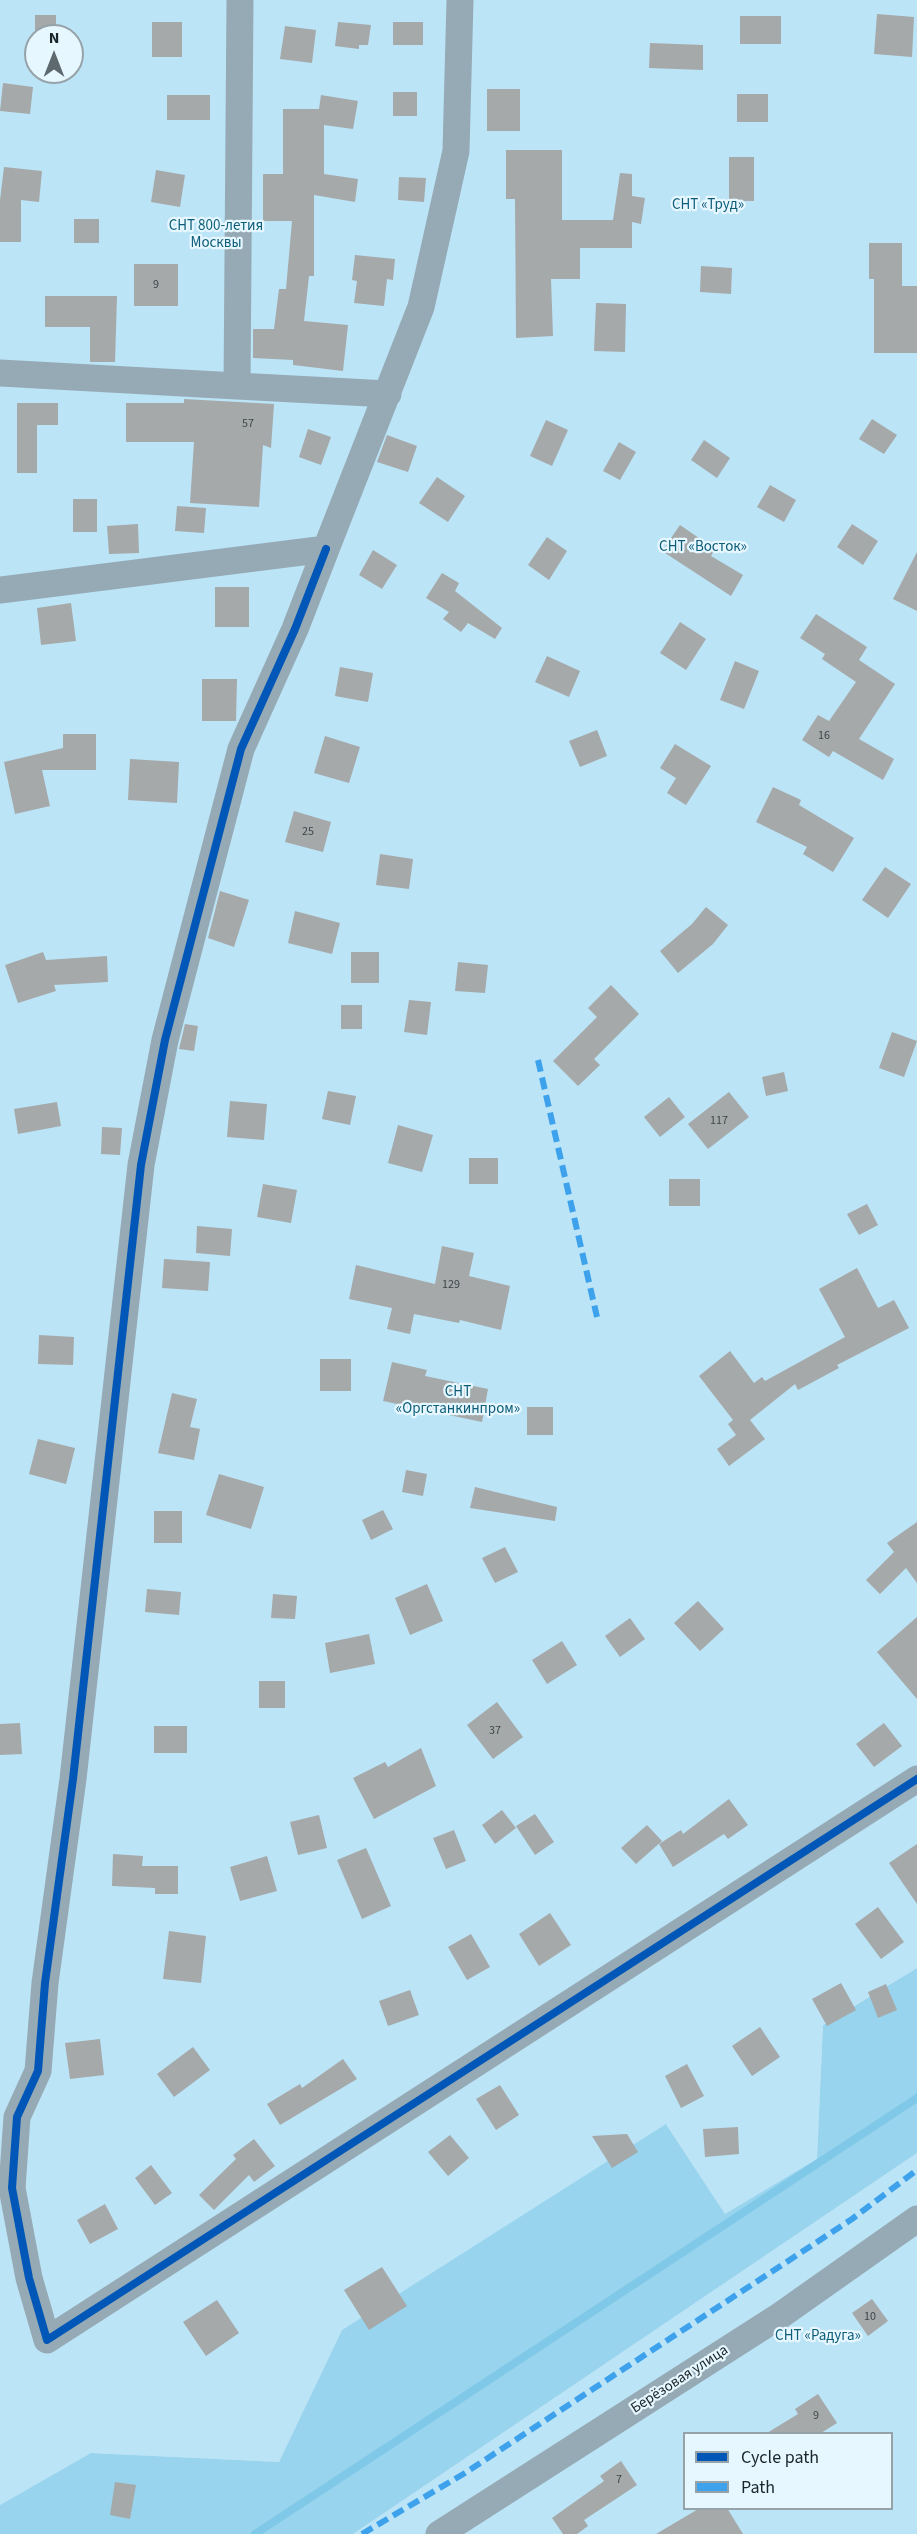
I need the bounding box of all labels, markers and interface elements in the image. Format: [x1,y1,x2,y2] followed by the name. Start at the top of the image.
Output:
[24,24,84,84] north arrow
[49,27,59,49] text: N
[672,197,744,215] park label: СНТ «Труд»
[169,218,263,253] park label: СНТ 800-летия Москвы
[153,278,159,292] house number: 9
[242,417,254,431] house number: 57
[659,539,747,557] park label: СНТ «Восток»
[818,729,830,743] house number: 16
[302,825,314,839] house number: 25
[710,1114,728,1128] house number: 117
[442,1278,460,1292] house number: 129
[396,1384,520,1419] park label: СНТ «Оргстанкинпром»
[489,1724,501,1738] house number: 37
[864,2310,876,2324] house number: 10
[775,2328,861,2346] park label: СНТ «Радуга»
[628,2342,732,2418] street label: Берёзовая улица
[813,2409,819,2423] house number: 9
[683,2432,893,2510] legend
[741,2445,819,2470] text: Cycle path
[616,2473,622,2487] house number: 7
[741,2475,775,2500] text: Path

